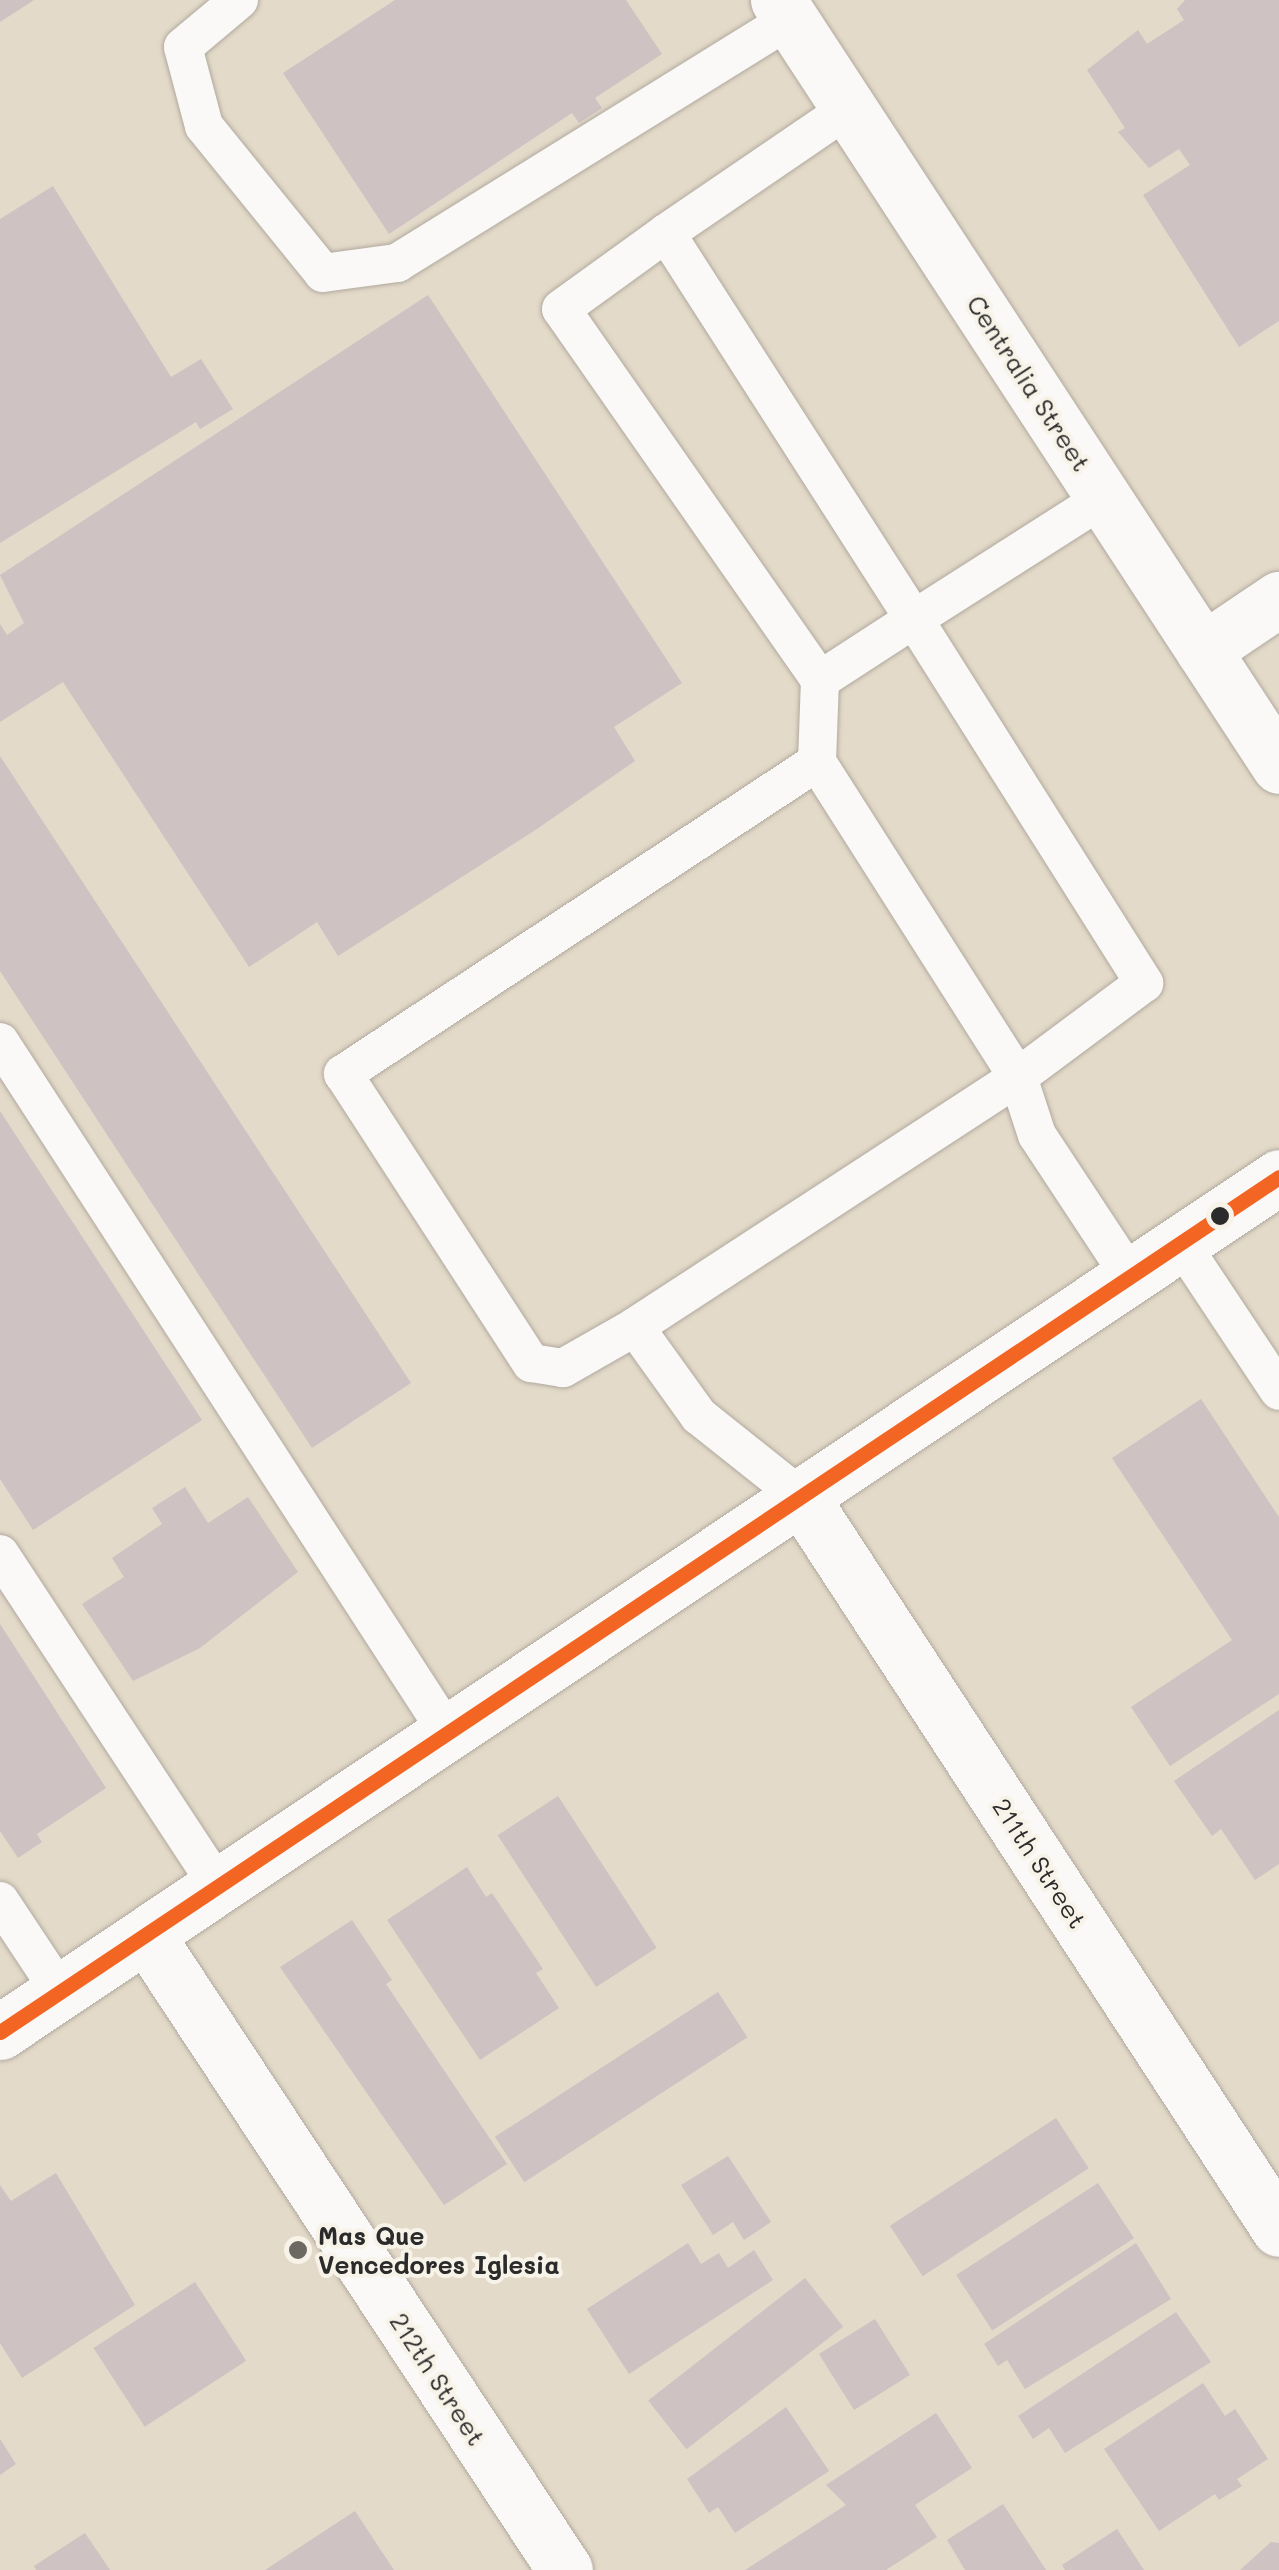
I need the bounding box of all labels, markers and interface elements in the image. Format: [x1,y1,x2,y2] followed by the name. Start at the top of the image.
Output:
[961,290,1097,476] street label: Centralia Street
[1210,1206,1230,1226] unlabelled marker
[987,1792,1093,1934] street label: 211th Street
[318,2221,560,2280] place label: Mas Que Vencedores Iglesia
[287,2239,309,2261] marker: Mas Que Vencedores Iglesia
[384,2307,492,2451] street label: 212th Street

